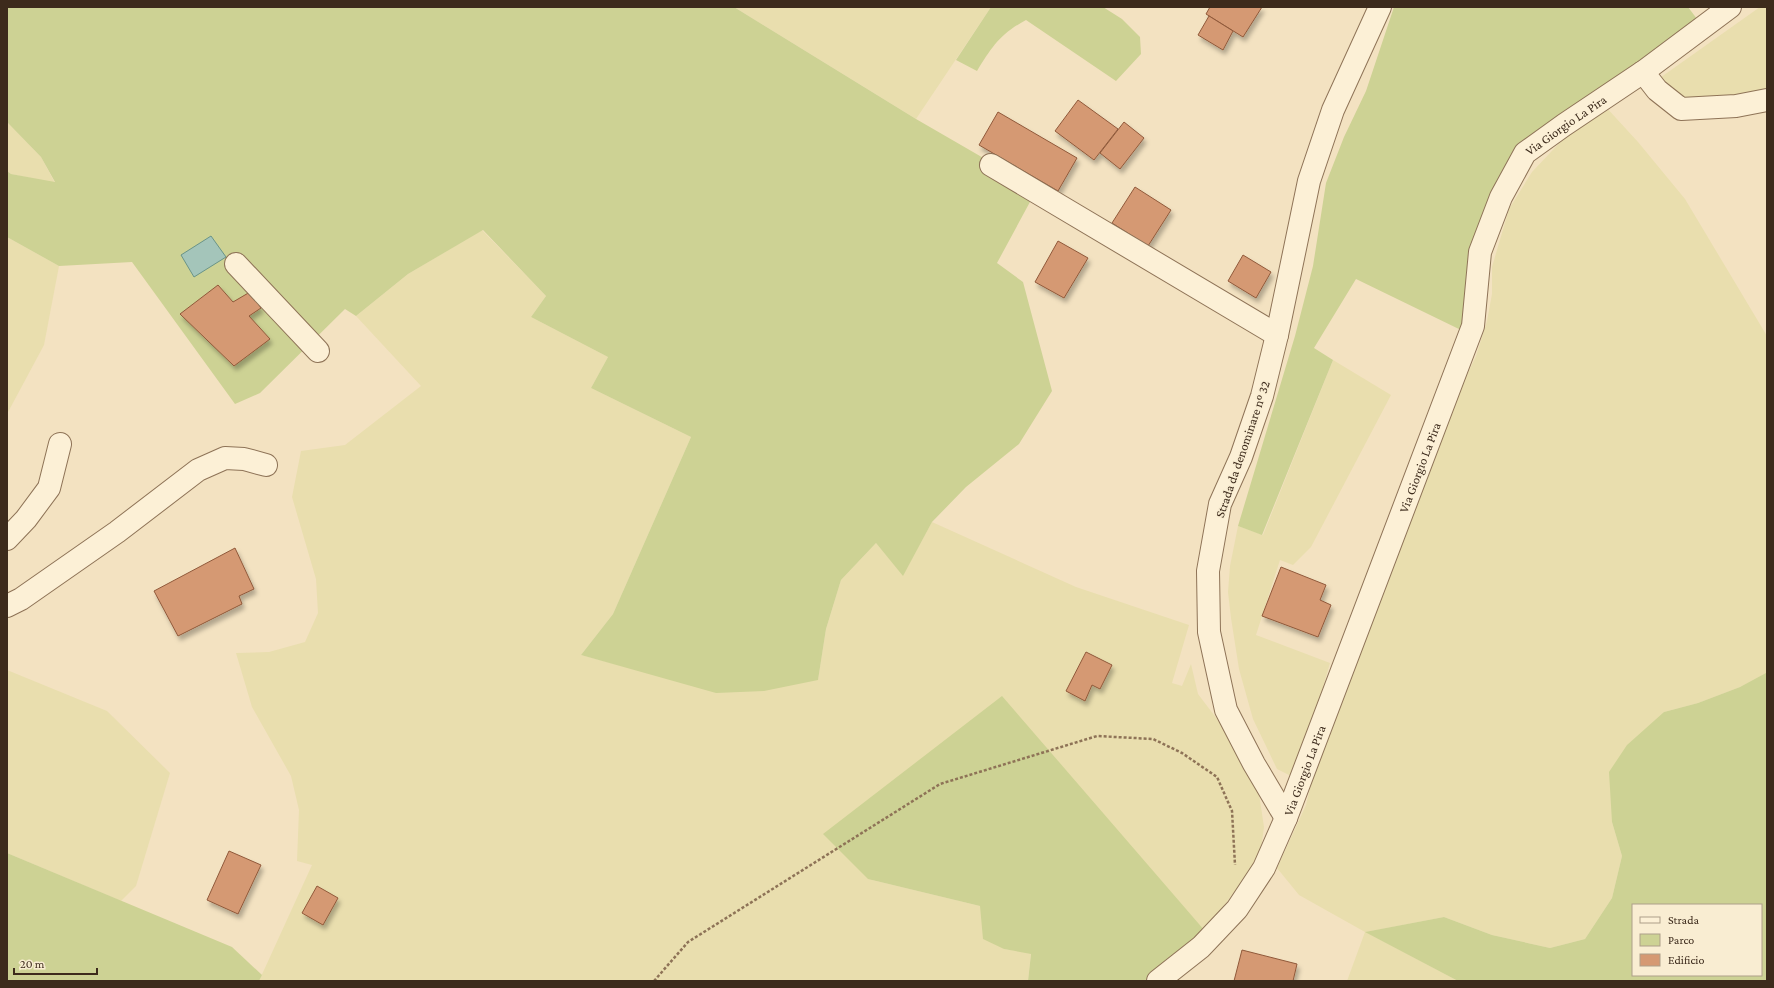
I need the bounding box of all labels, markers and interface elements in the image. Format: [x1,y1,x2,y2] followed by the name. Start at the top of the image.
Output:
[1522,92,1609,159] street label: Via Giorgio La Pira
[1212,379,1273,520] street label: Strada da denominare nº 32
[1396,420,1444,515] street label: Via Giorgio La Pira
[1281,723,1329,818] street label: Via Giorgio La Pira
[1632,904,1762,976] legend
[1668,913,1699,927] text: Strada
[1668,933,1694,947] text: Parco
[14,950,97,976] scale bar
[1668,953,1705,967] text: Edificio
[20,957,45,971] text: 20 m

